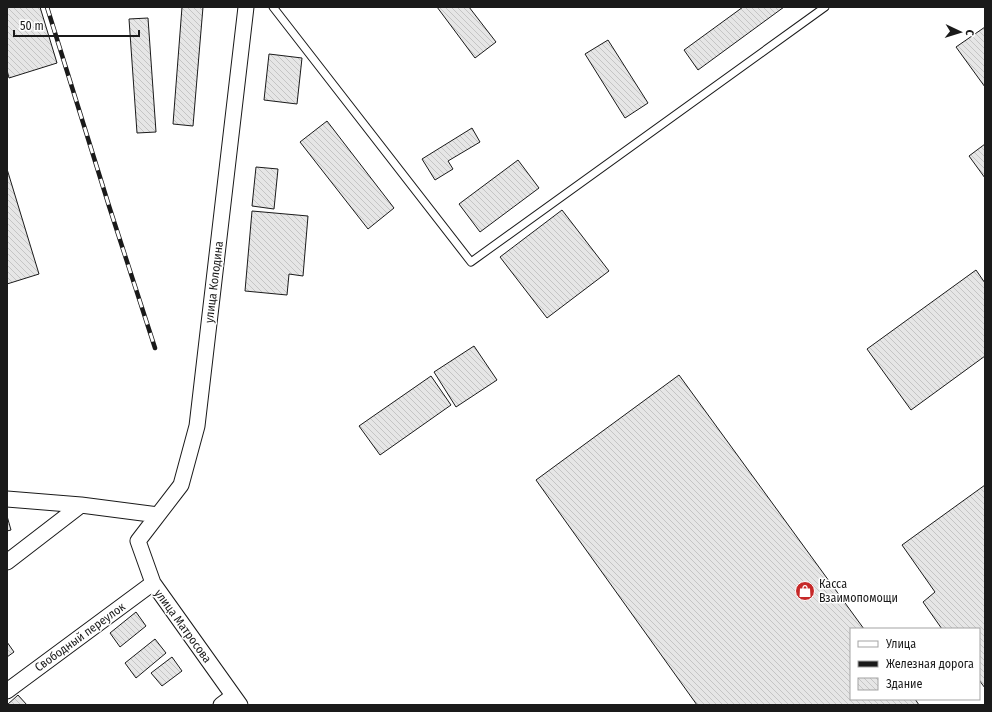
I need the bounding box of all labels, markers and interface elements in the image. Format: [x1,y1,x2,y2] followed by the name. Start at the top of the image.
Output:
[14,12,139,38] scale bar
[940,12,980,52] north arrow
[20,19,44,33] text: 50 m
[963,29,976,36] text: С
[202,240,226,324] street label: улица Колодина
[819,577,898,605] place label: Касса Взаимопомощи
[794,580,816,602] shop icon: Касса Взаимопомощи
[152,586,214,666] street label: улица Матросова
[32,599,128,674] street label: Свободный переулок
[850,628,980,700] legend
[885,637,916,651] text: Улица
[886,657,974,671] text: Железная дорога
[886,677,922,691] text: Здание

